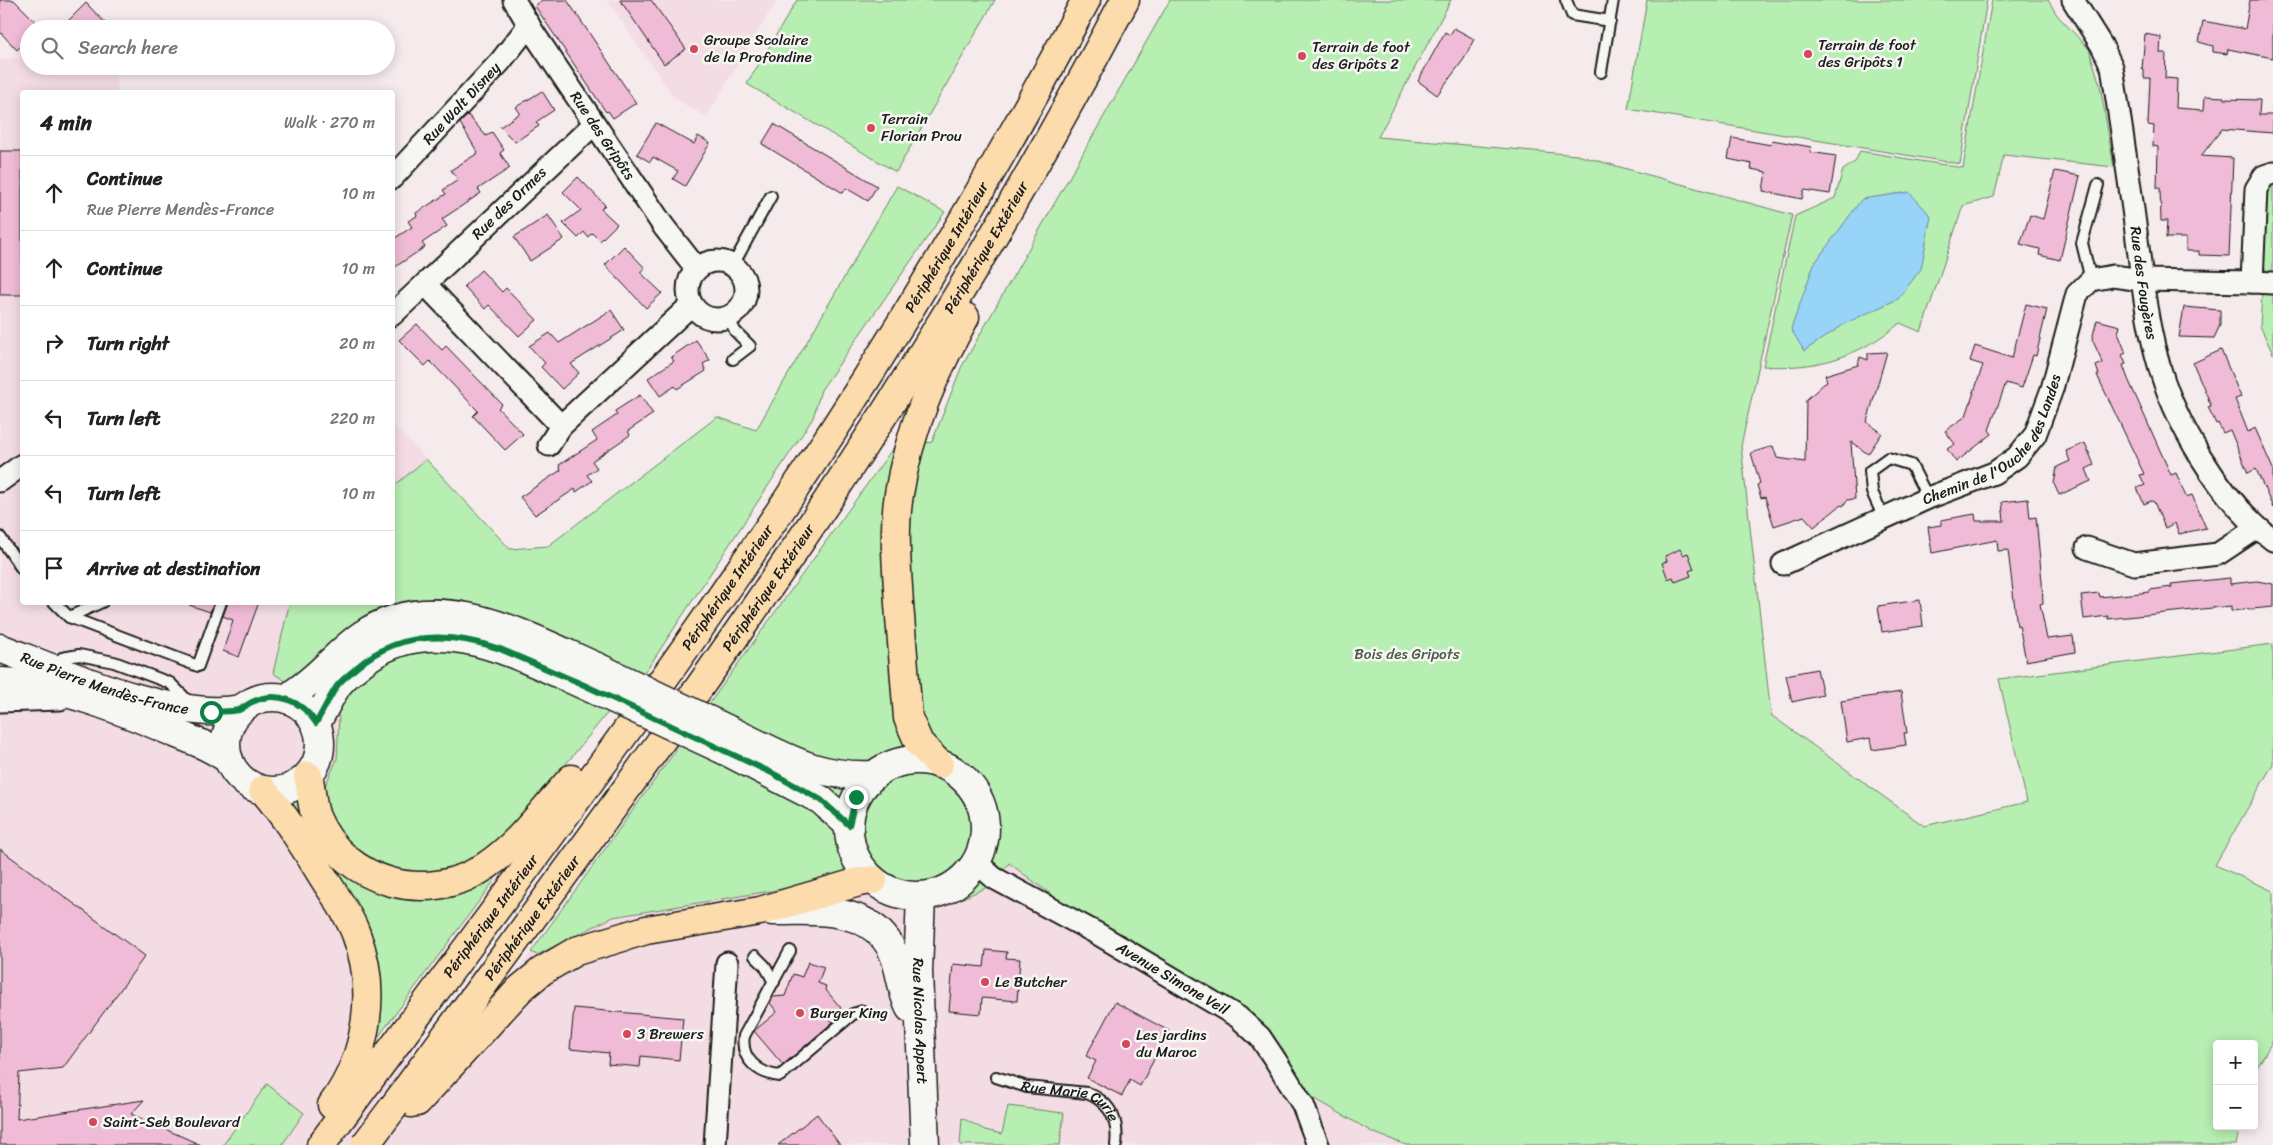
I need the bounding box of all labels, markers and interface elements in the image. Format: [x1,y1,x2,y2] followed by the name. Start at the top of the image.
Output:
[20,20,395,75] search box
[704,27,812,70] place label: Groupe Scolaire de la Profondine
[78,31,178,64] text: Search here
[1818,32,1917,75] place label: Terrain de foot des Gripôts 1
[38,34,66,62] icon: search
[1312,34,1411,77] place label: Terrain de foot des Gripôts 2
[688,43,700,55] marker: Groupe Scolaire de la Profondine
[1802,48,1814,60] marker: Terrain de foot des Gripôts 1
[1296,50,1308,62] marker: Terrain de foot des Gripôts 2
[416,56,507,151] street label: Rue Walt Disney
[563,86,642,186] street label: Rue des Gripôts
[40,104,92,142] text: 4 min
[881,106,962,149] place label: Terrain Florian Prou
[284,108,375,137] text: Walk · 270 m
[865,122,877,134] marker: Terrain Florian Prou
[465,160,553,246] street label: Rue des Ormes
[87,162,163,195] text: Continue
[898,176,996,318] street label: Périphérique Intérieur
[937,176,1036,319] street label: Périphérique Extérieur
[40,179,68,207] icon: ahead
[342,179,375,208] text: 10 m
[87,195,274,224] text: Rue Pierre Mendès-France
[2122,225,2165,342] street label: Rue des Fougères
[87,252,163,285] text: Continue
[40,254,68,282] icon: ahead
[342,254,375,283] text: 10 m
[87,327,169,360] text: Turn right
[40,329,68,357] icon: right
[339,329,375,358] text: 20 m
[1918,371,2069,512] street label: Chemin de l'Ouche des Landes
[87,402,160,435] text: Turn left
[40,404,68,432] icon: left
[330,404,375,433] text: 220 m
[87,477,160,510] text: Turn left
[40,479,68,507] icon: left
[342,479,375,508] text: 10 m
[674,518,781,656] street label: Périphérique Intérieur
[715,518,822,657] street label: Périphérique Extérieur
[87,552,260,585] text: Arrive at destination
[40,554,68,582] icon: arrive
[1354,641,1460,667] park label: Bois des Gripots
[17,644,191,722] street label: Rue Pierre Mendès-France
[200,701,223,724] route start
[845,786,868,809] route end
[436,848,546,984] street label: Périphérique Intérieur
[477,849,588,986] street label: Périphérique Extérieur
[1110,934,1235,1022] street label: Avenue Simone Veil
[905,957,936,1085] street label: Rue Nicolas Appert
[995,969,1067,995] place label: Le Butcher
[979,976,991,988] marker: Le Butcher
[810,1000,888,1026] place label: Burger King
[794,1007,806,1019] marker: Burger King
[637,1021,704,1047] place label: 3 Brewers
[1136,1022,1207,1065] place label: Les jardins du Maroc
[621,1028,633,1040] marker: 3 Brewers
[1120,1038,1132,1050] marker: Les jardins du Maroc
[2213,1040,2258,1130] map controls
[2213,1040,2258,1085] button: +
[1018,1073,1127,1126] street label: Rue Marie Curie
[2213,1085,2258,1130] button: −
[103,1109,241,1135] place label: Saint-Seb Boulevard
[87,1116,99,1128] marker: Saint-Seb Boulevard

